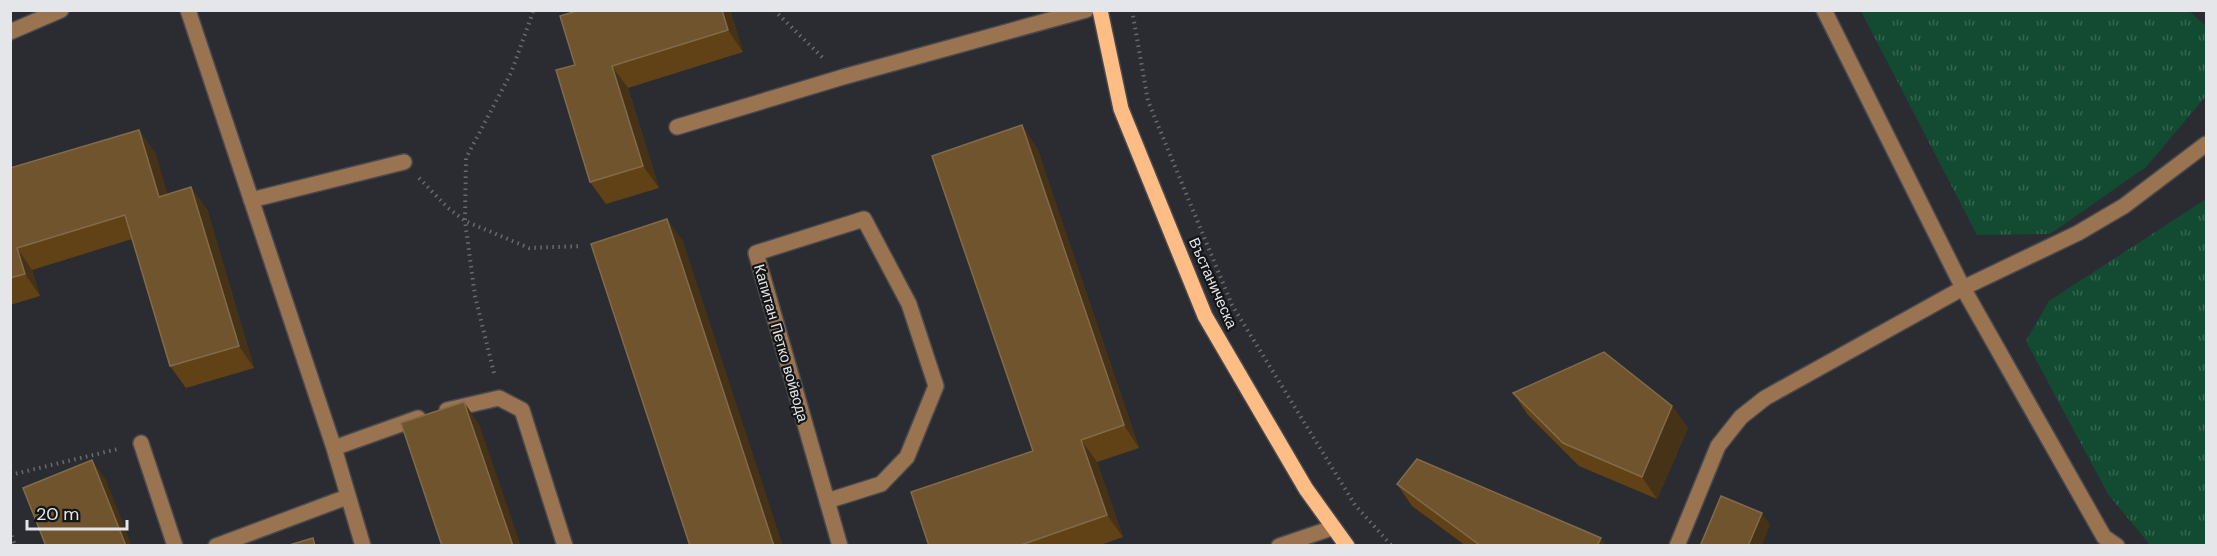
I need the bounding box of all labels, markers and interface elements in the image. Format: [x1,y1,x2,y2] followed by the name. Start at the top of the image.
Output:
[1184,234,1242,332] street label: Въстаническа
[749,262,813,425] street label: Капитан Петко войвода
[27,493,128,531] scale bar
[36,502,79,526] text: 20 m

